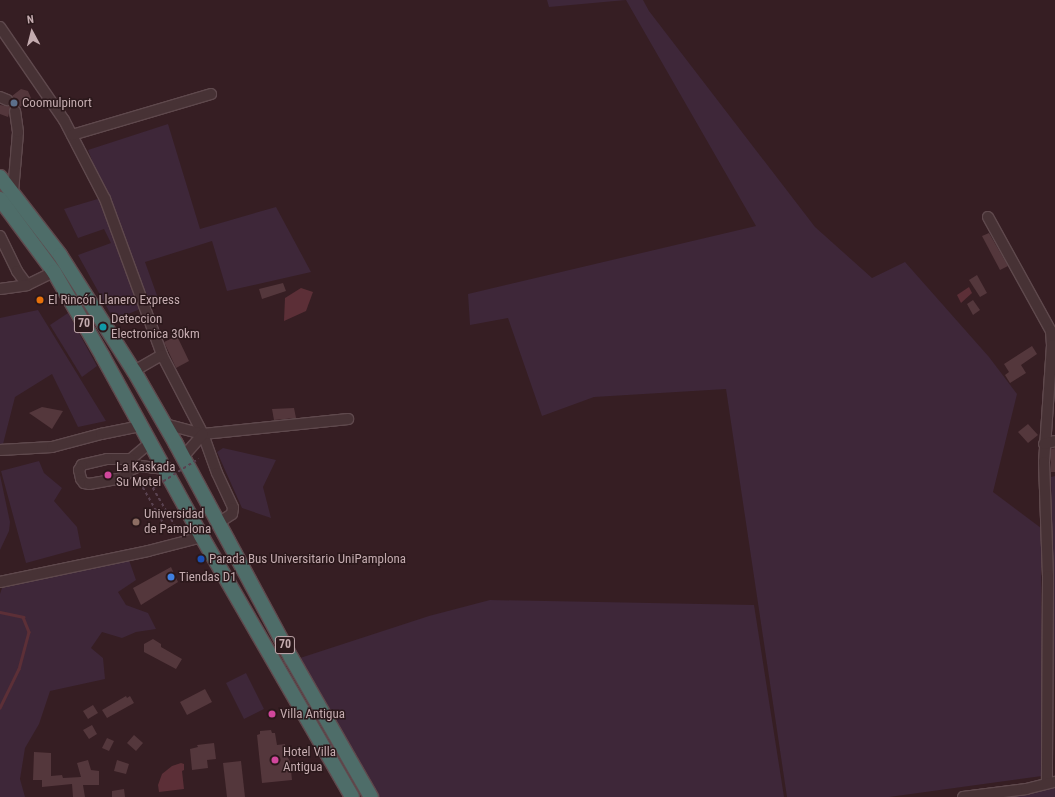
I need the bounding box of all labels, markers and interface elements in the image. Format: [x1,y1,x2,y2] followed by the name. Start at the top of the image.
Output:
[12,12,52,52] north arrow
[26,13,35,26] text: N
[22,95,92,111] place label: Coomulpinort
[9,98,19,108] marker: Coomulpinort
[48,292,180,308] place label: El Rincón Llanero Express
[35,295,45,305] marker: El Rincón Llanero Express
[111,312,200,343] place label: Deteccion Electronica 30km
[73,314,95,334] road number: 70
[98,322,108,332] marker: Deteccion Electronica 30km
[116,460,175,491] place label: La Kaskada Su Motel
[103,470,113,480] marker: La Kaskada Su Motel
[144,507,211,538] place label: Universidad de Pamplona
[131,517,141,527] marker: Universidad de Pamplona
[209,551,406,567] place label: Parada Bus Universitario UniPamplona
[196,554,206,564] marker: Parada Bus Universitario UniPamplona
[179,569,237,585] place label: Tiendas D1
[166,572,176,582] marker: Tiendas D1
[274,635,296,655] road number: 70
[280,706,345,722] place label: Villa Antigua
[267,709,277,719] marker: Villa Antigua
[283,745,336,776] place label: Hotel Villa Antigua
[270,755,280,765] marker: Hotel Villa Antigua

